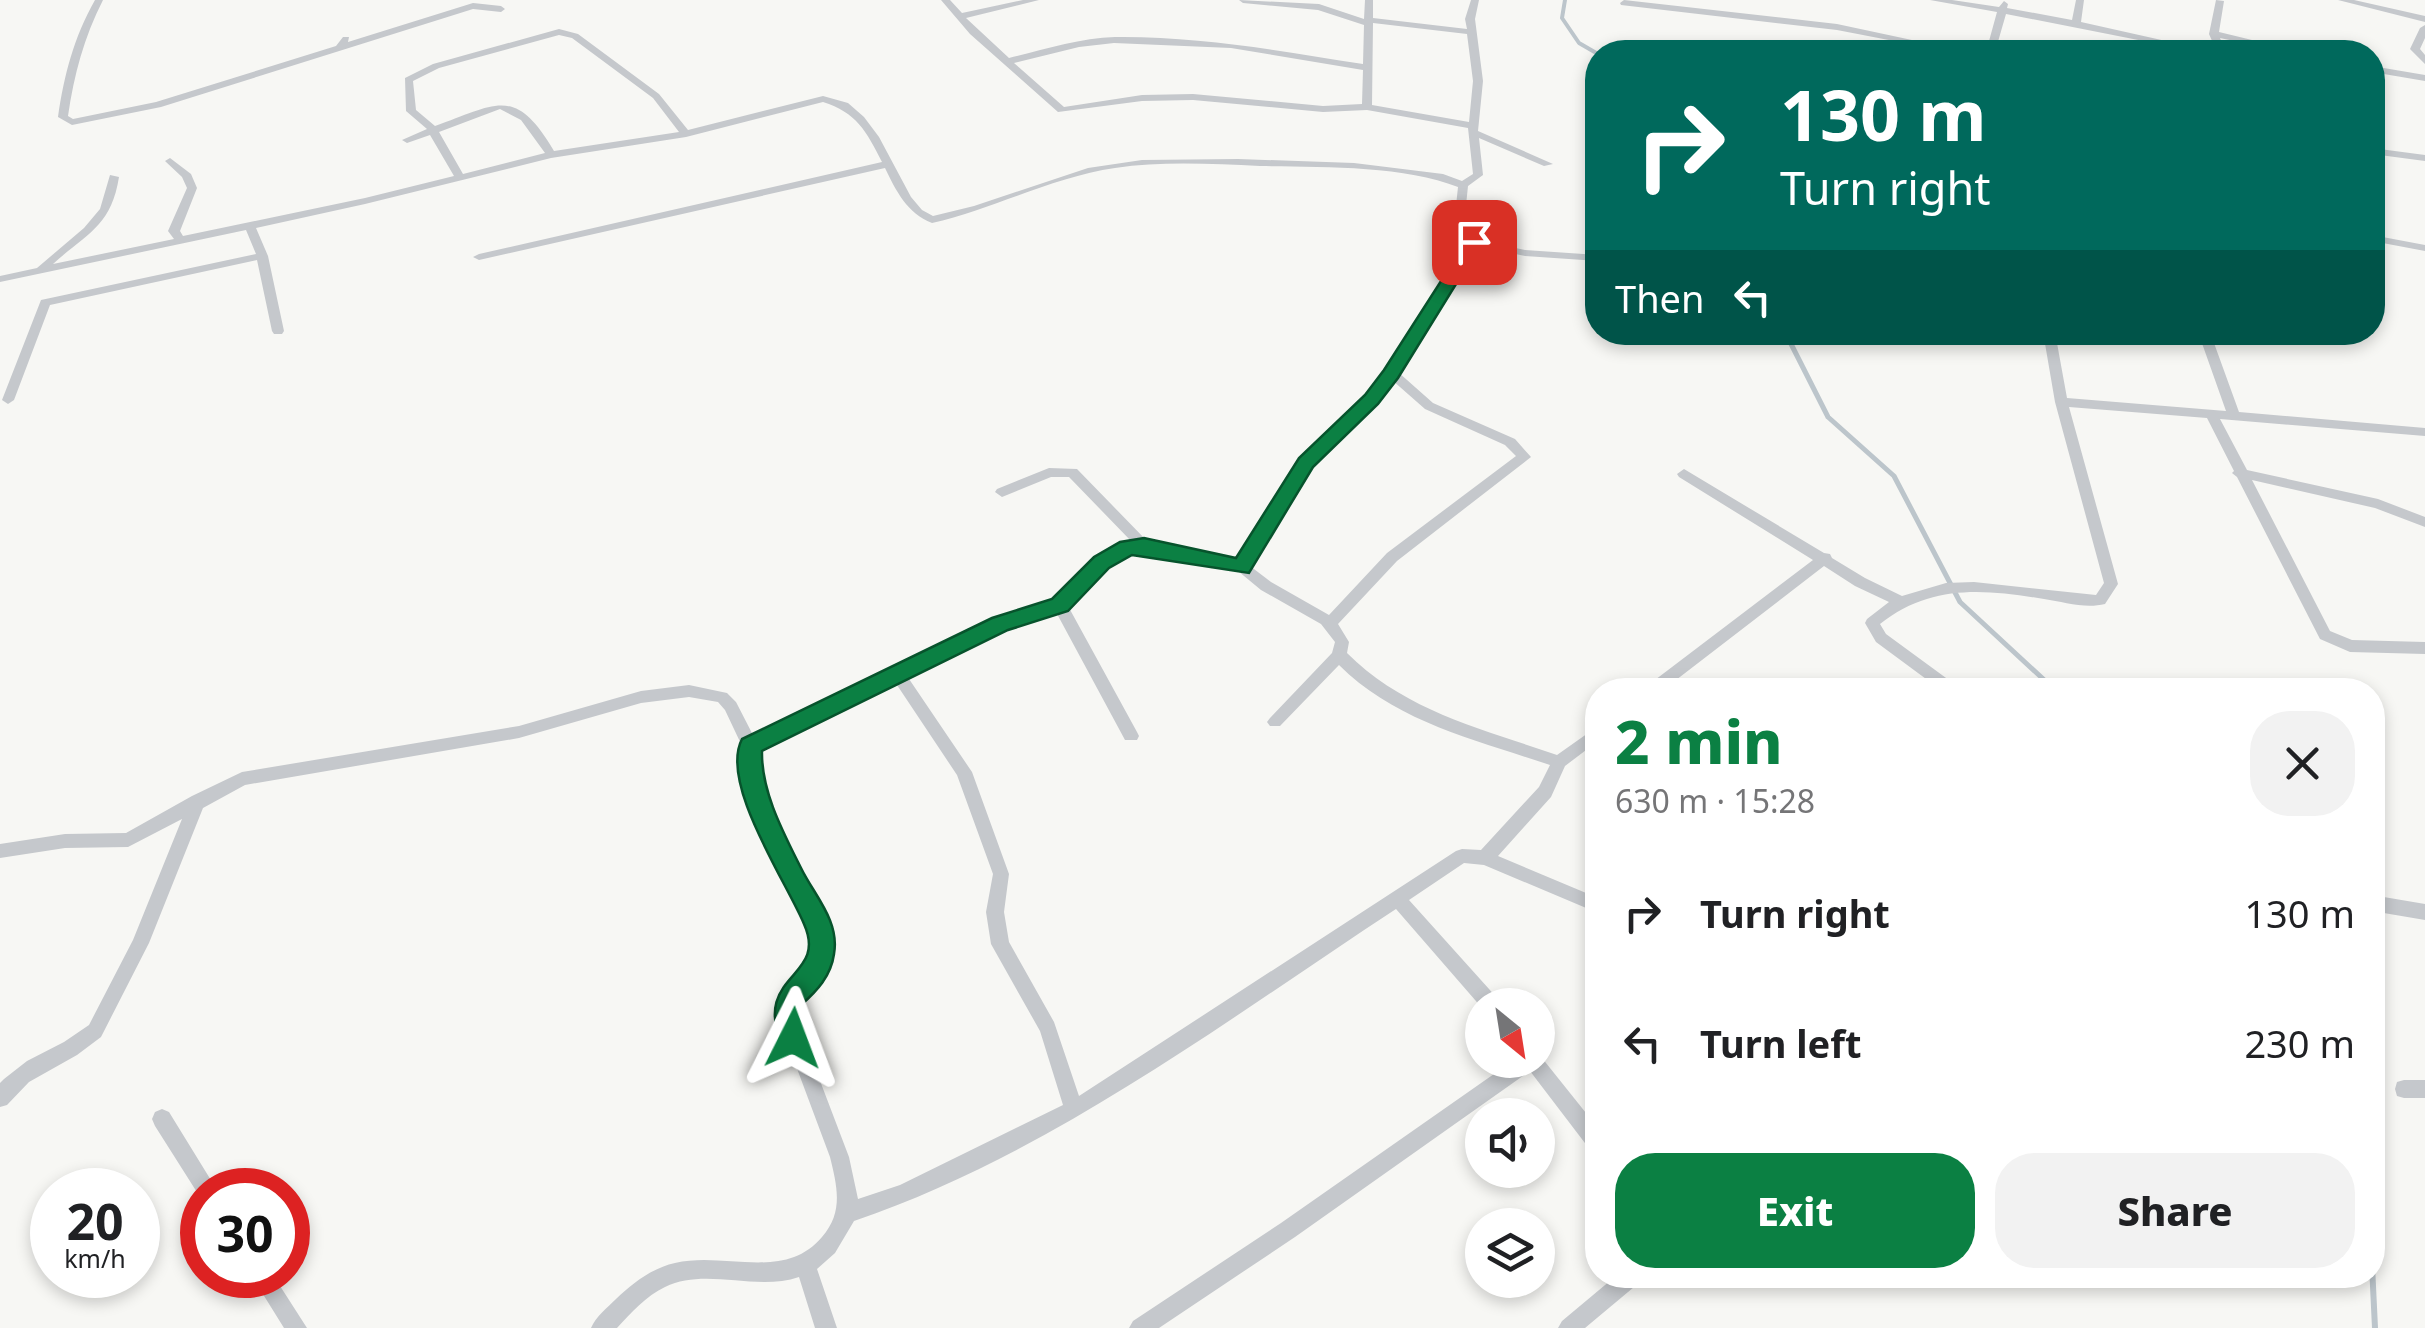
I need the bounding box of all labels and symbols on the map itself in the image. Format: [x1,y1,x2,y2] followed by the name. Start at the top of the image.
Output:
[1432,200,1517,285] pin
[741,986,845,1090] position arrow
[1465,988,1555,1078] north arrow
[180,1168,310,1298] speed limit sign: 30

